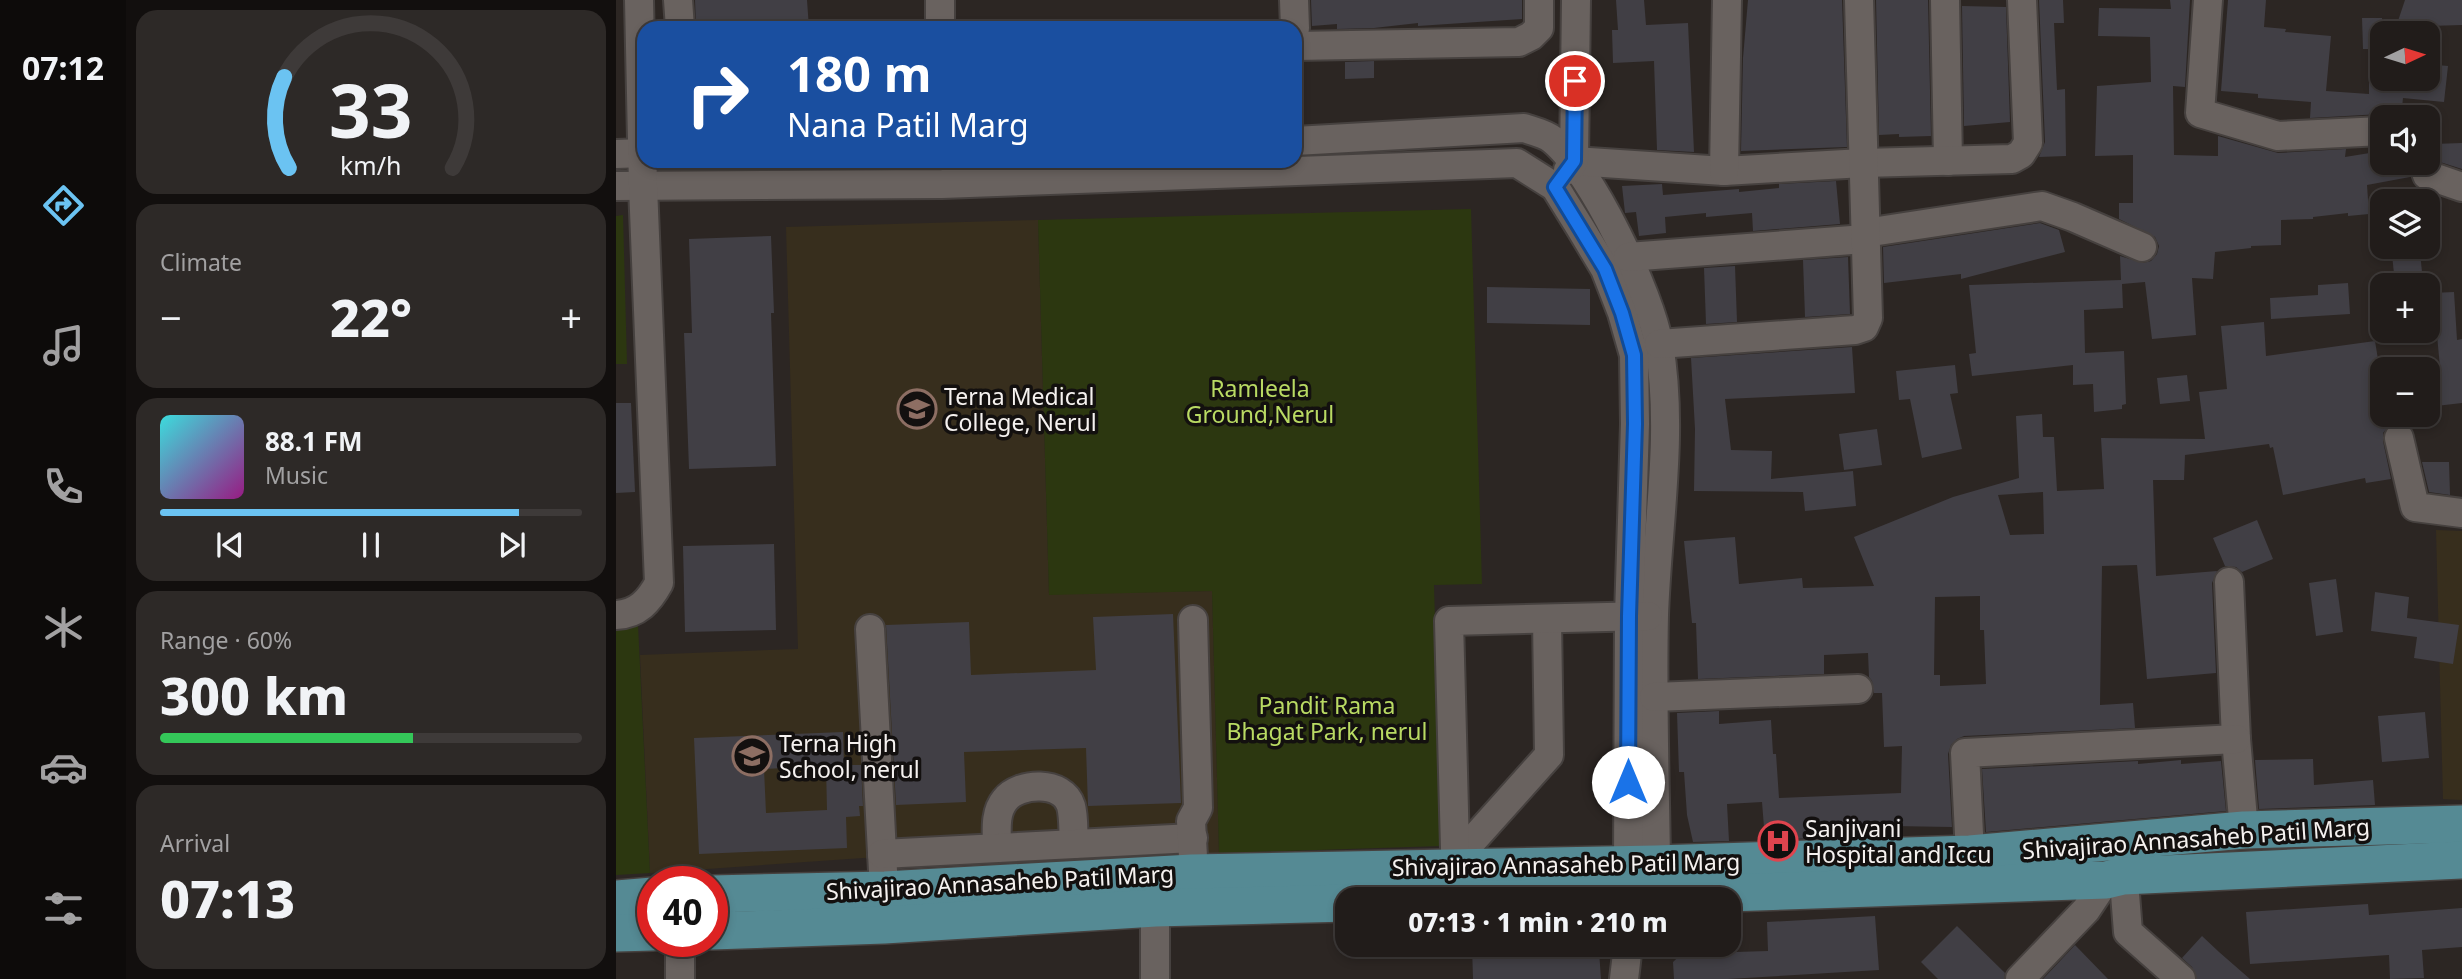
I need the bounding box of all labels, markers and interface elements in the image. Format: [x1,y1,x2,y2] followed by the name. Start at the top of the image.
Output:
[2370,21,2440,91] north arrow
[2370,21,2440,427] map controls
[787,40,932,106] text: 180 m
[22,46,104,89] text: 07:12
[672,49,763,140] icon: right
[1545,51,1605,111] pin
[329,60,413,159] text: 33
[1556,62,1594,100] icon: arrive
[787,103,1029,146] text: Nana Patil Marg
[2370,105,2440,175] button: sound
[340,148,402,182] text: km/h
[39,181,88,230] icon: directions
[2370,189,2440,259] button: layers
[160,246,242,278] text: Climate
[2370,273,2440,343] button: +
[330,281,412,352] text: 22°
[160,291,182,343] text: −
[560,291,582,343] text: +
[39,321,88,370] icon: music
[2370,357,2440,427] button: −
[1186,372,1334,430] park label: Ramleela Ground,Nerul
[944,380,1097,438] place label: Terna Medical College, Nerul
[896,388,938,430] school or university icon: Terna Medical College, Nerul
[265,423,362,459] text: 88.1 FM
[265,459,328,491] text: Music
[39,462,88,511] icon: phone
[211,526,249,564] icon: previous
[352,526,390,564] icon: pause
[493,526,531,564] icon: next
[39,603,88,652] icon: climate
[160,624,292,656] text: Range · 60%
[160,659,348,730] text: 300 km
[1227,689,1427,747] park label: Pandit Rama Bhagat Park, nerul
[779,727,920,785] place label: Terna High School, nerul
[731,735,773,777] school or university icon: Terna High School, nerul
[39,743,88,792] icon: car
[1591,745,1665,819] position arrow
[2021,810,2371,866] street label: Shivajirao Annasaheb Patil Marg
[1805,812,1992,870] place label: Sanjivani Hospital and Iccu
[1757,820,1799,862] hospital icon: Sanjivani Hospital and Iccu
[160,827,230,859] text: Arrival
[1392,845,1740,883] street label: Shivajirao Annasaheb Patil Marg
[825,857,1175,907] street label: Shivajirao Annasaheb Patil Marg
[160,862,295,933] text: 07:13
[637,866,728,957] speed limit sign: 40
[39,884,88,933] icon: filters
[1408,904,1668,940] text: 07:13 · 1 min · 210 m

